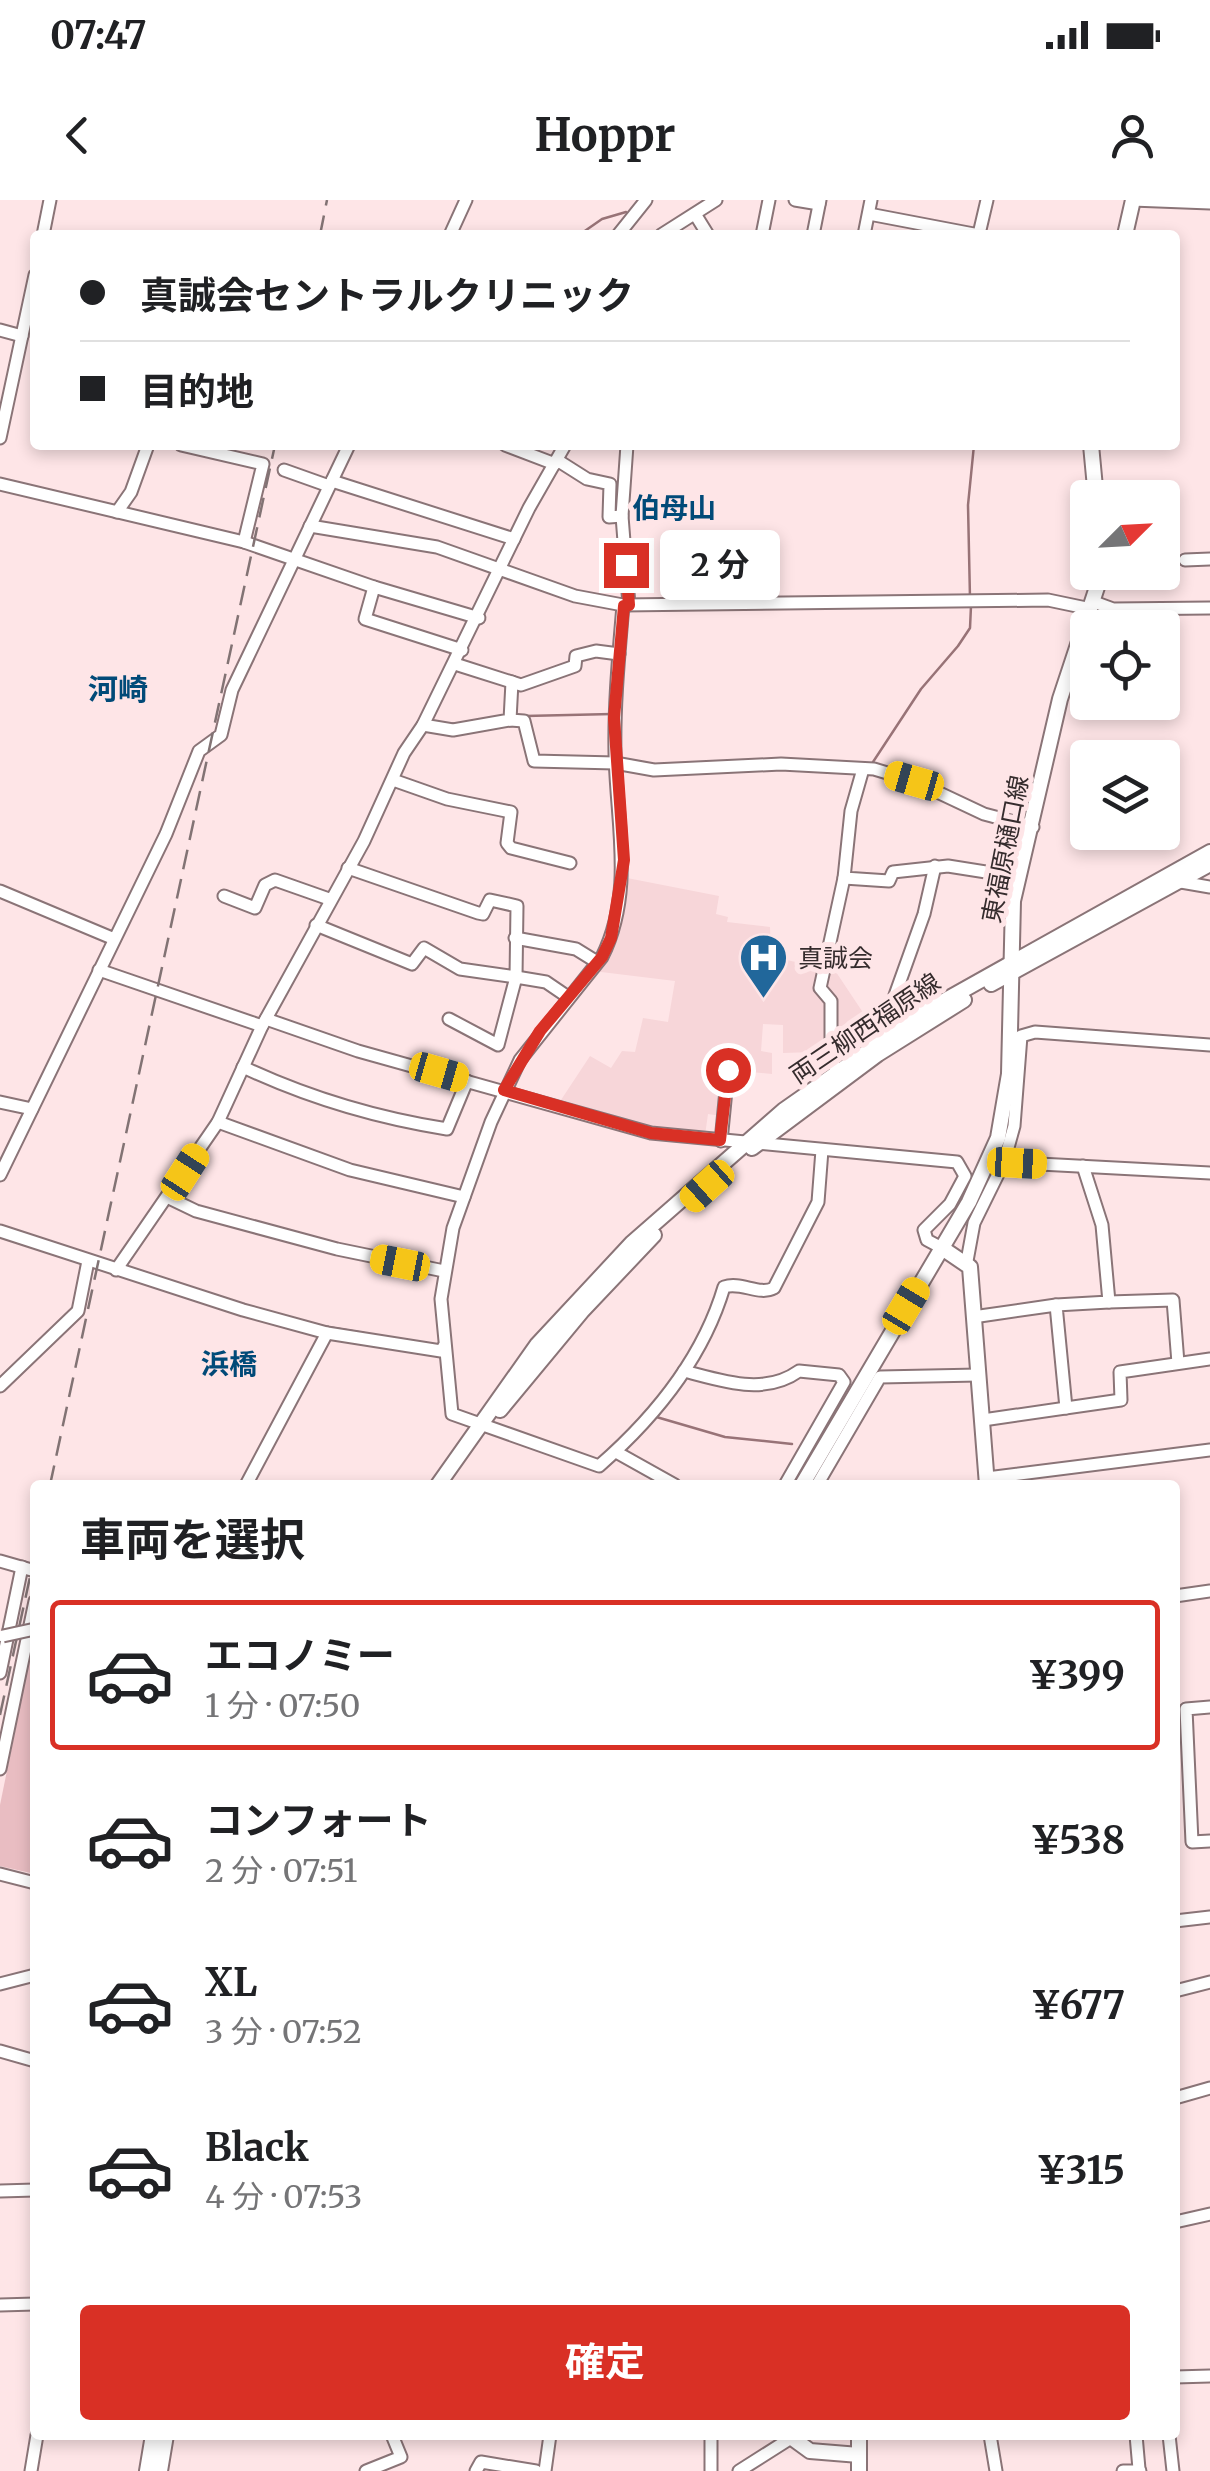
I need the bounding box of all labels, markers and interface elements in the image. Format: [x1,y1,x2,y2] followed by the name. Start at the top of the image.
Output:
[50,12,146,59] text: 07:47
[535,107,675,163] text: Hoppr
[50,108,105,163] icon: back
[1105,108,1160,163] icon: person
[140,272,634,319] text: 真誠会セントラルクリニック
[140,368,254,415] text: 目的地
[1070,480,1180,590] north arrow
[1070,480,1180,850] map controls
[632,490,716,526] district label: 伯母山
[661,530,781,600] callout: 2 分
[604,543,649,588] route end
[691,545,749,585] text: 2 分
[1070,610,1180,720] button: locate
[88,670,148,708] district label: 河崎
[1070,740,1180,850] button: layers
[881,758,947,804] car
[975,772,1035,926] street label: 東福原樋口線
[737,932,789,1000] hospital icon: 真誠会
[798,942,873,974] place label: 真誠会
[784,966,946,1090] street label: 両三柳西福原線
[706,1048,751,1093] route start
[406,1049,472,1095] car
[156,1139,214,1205] car
[986,1146,1048,1180] car
[675,1155,739,1217] car
[368,1243,432,1283] car
[878,1273,934,1339] car
[201,1346,257,1382] district label: 浜橋
[80,1512,305,1568] text: 車両を選択
[85,1630,175,1720] icon: car
[205,1632,395,1679] text: エコノミー
[1028,1652,1125,1699] text: ¥399
[205,1686,360,1726] text: 1 分 · 07:50
[85,1795,175,1885] icon: car
[205,1797,432,1844] text: コンフォート
[1031,1817,1125,1864] text: ¥538
[205,1851,358,1891] text: 2 分 · 07:51
[205,1959,257,2006] text: XL
[85,1960,175,2050] icon: car
[1031,1982,1125,2029] text: ¥677
[205,2012,362,2052] text: 3 分 · 07:52
[205,2124,309,2171] text: Black
[85,2125,175,2215] icon: car
[1036,2147,1125,2194] text: ¥315
[205,2177,362,2217] text: 4 分 · 07:53
[80,2305,1130,2420] button: 確定

